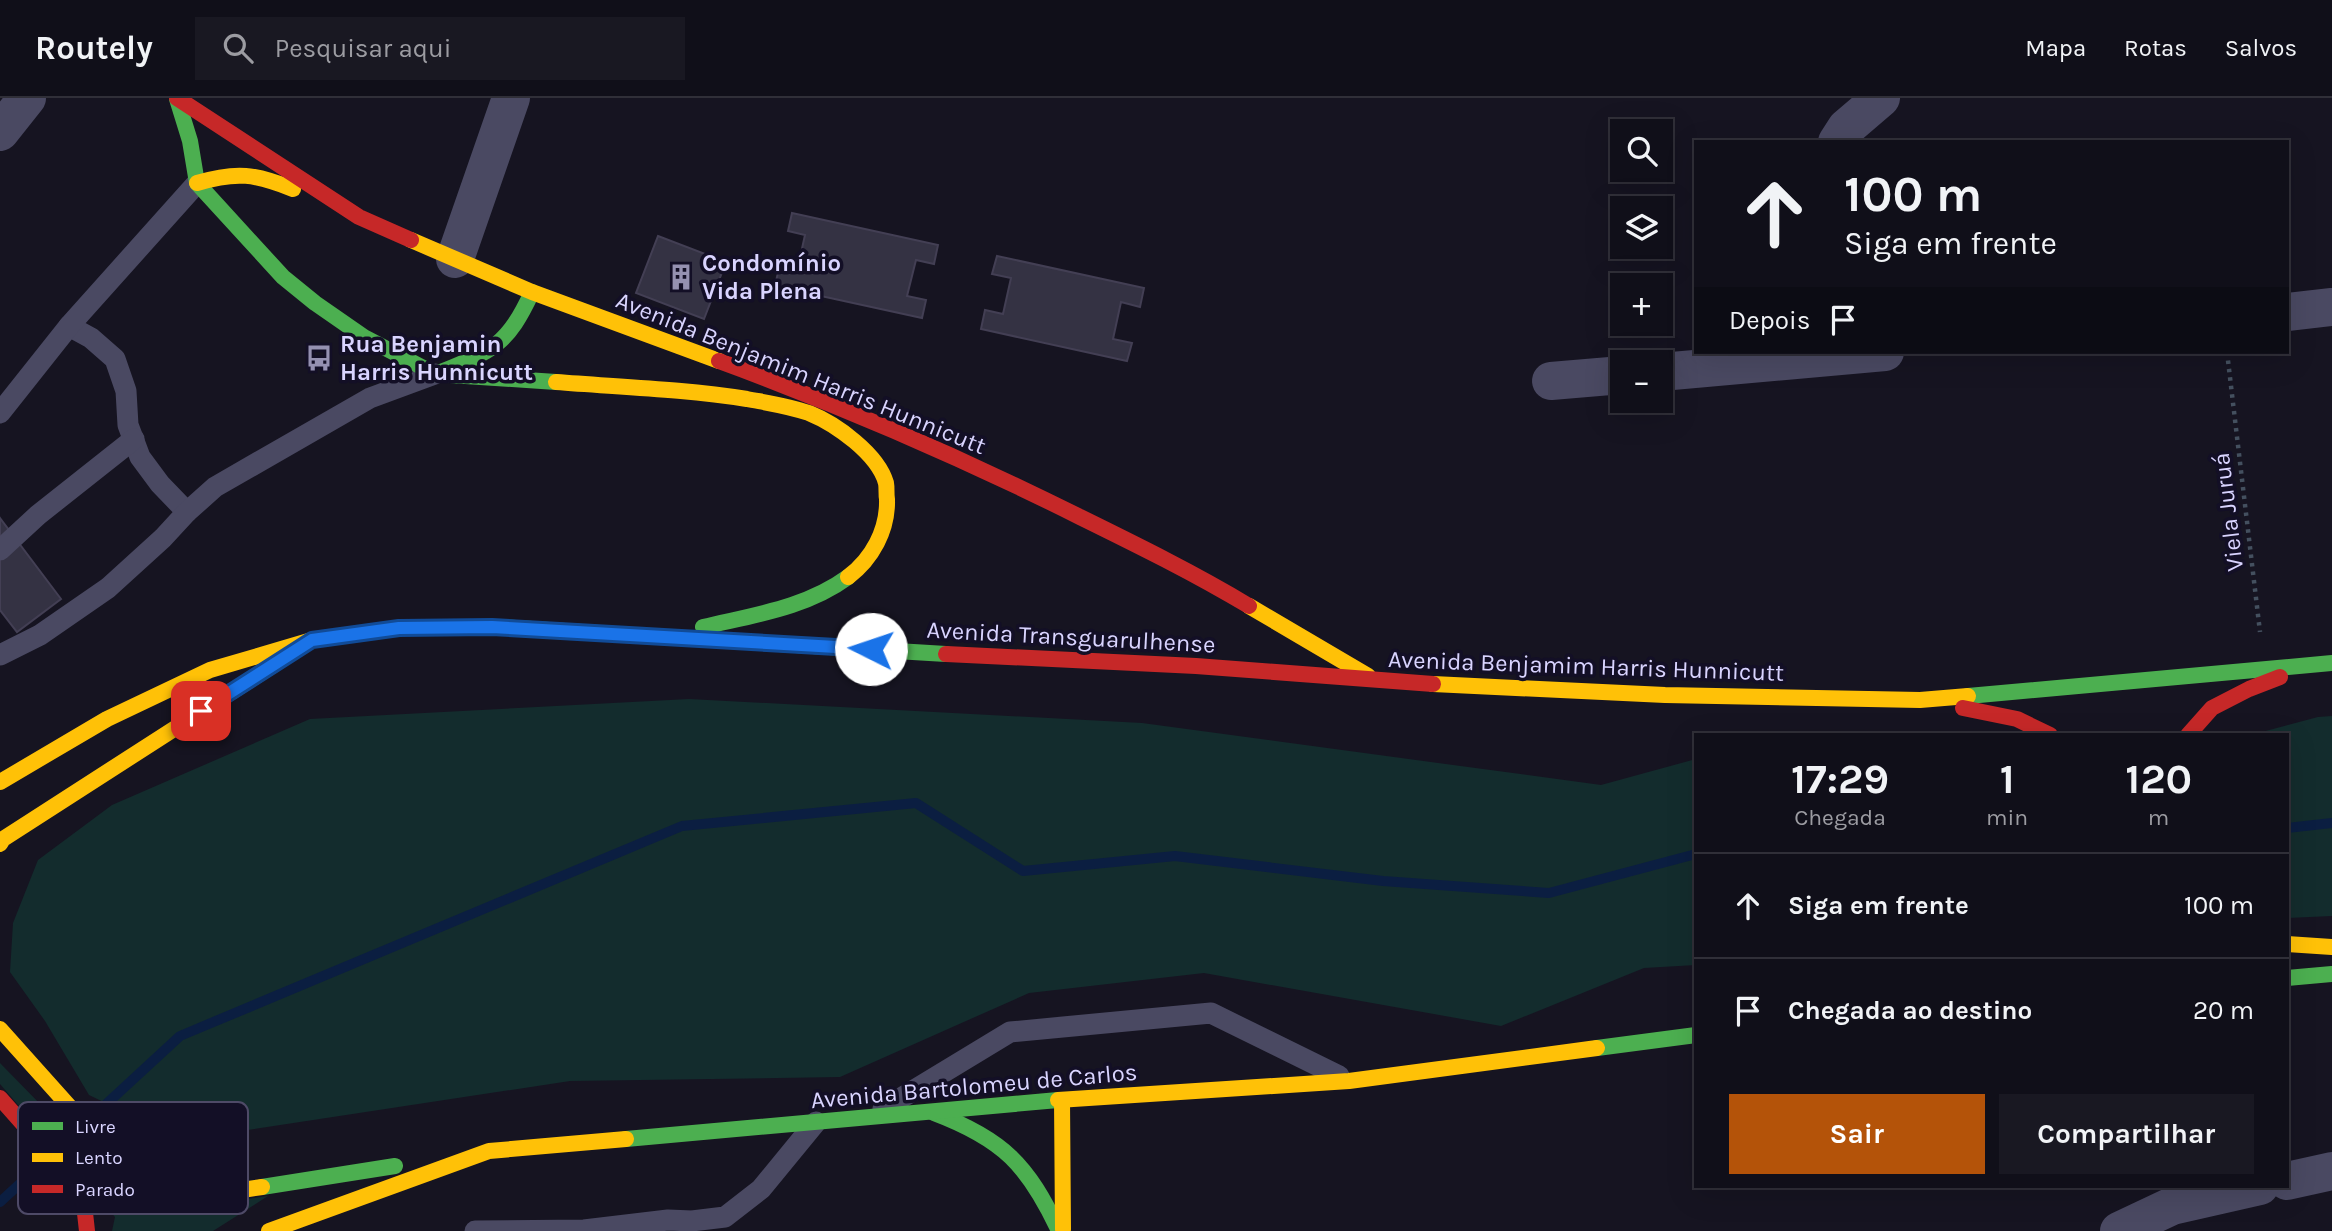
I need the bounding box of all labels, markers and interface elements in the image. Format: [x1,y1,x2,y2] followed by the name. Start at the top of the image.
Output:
[195,17,685,80] search box
[35,29,153,67] text: Routely
[219,29,257,67] icon: search
[275,33,451,64] text: Pesquisar aqui
[2025,34,2086,62] text: Mapa
[2124,34,2187,62] text: Rotas
[2225,34,2297,62] text: Salvos
[1610,119,1673,413] map controls
[1610,119,1673,182] button: search
[1844,166,1982,223] text: 100 m
[1729,168,1820,259] icon: ahead
[1610,196,1673,259] button: layers
[1844,225,2057,262] text: Siga em frente
[702,249,841,305] place label: Condomínio Vida Plena
[666,262,696,292] building icon: Condomínio Vida Plena
[1610,273,1673,336] button: +
[612,286,990,460] street label: Avenida Benjamim Harris Hunnicutt
[1824,301,1862,339] icon: arrive
[1729,305,1810,336] text: Depois
[340,330,533,386] place label: Rua Benjamin Harris Hunnicutt
[304,343,334,373] bus stop icon: Rua Benjamin Harris Hunnicutt
[1610,350,1673,413] button: −
[2207,451,2249,573] street label: Viela Juruá
[834,612,908,686] position arrow
[926,615,1216,659] street label: Avenida Transguarulhense
[1387,645,1785,687] street label: Avenida Benjamim Harris Hunnicutt
[171,681,231,741] pin
[182,692,220,730] icon: arrive
[1791,754,1889,804] text: 17:29
[2000,754,2015,804] text: 1
[2125,754,2192,804] text: 120
[1794,804,1886,831] text: Chegada
[1986,804,2028,831] text: min
[2148,804,2169,831] text: m
[1729,887,1767,925] icon: ahead
[1788,890,1969,921] text: Siga em frente
[2184,890,2254,921] text: 100 m
[1729,992,1767,1030] icon: arrive
[1788,995,2032,1026] text: Chegada ao destino
[2193,995,2254,1026] text: 20 m
[810,1058,1138,1114] street label: Avenida Bartolomeu de Carlos
[1729,1094,1985,1174] button: Sair
[1999,1094,2254,1174] button: Compartilhar
[18,1102,248,1214] legend
[75,1116,116,1138] text: Livre
[75,1147,123,1169] text: Lento
[75,1179,135,1201] text: Parado

